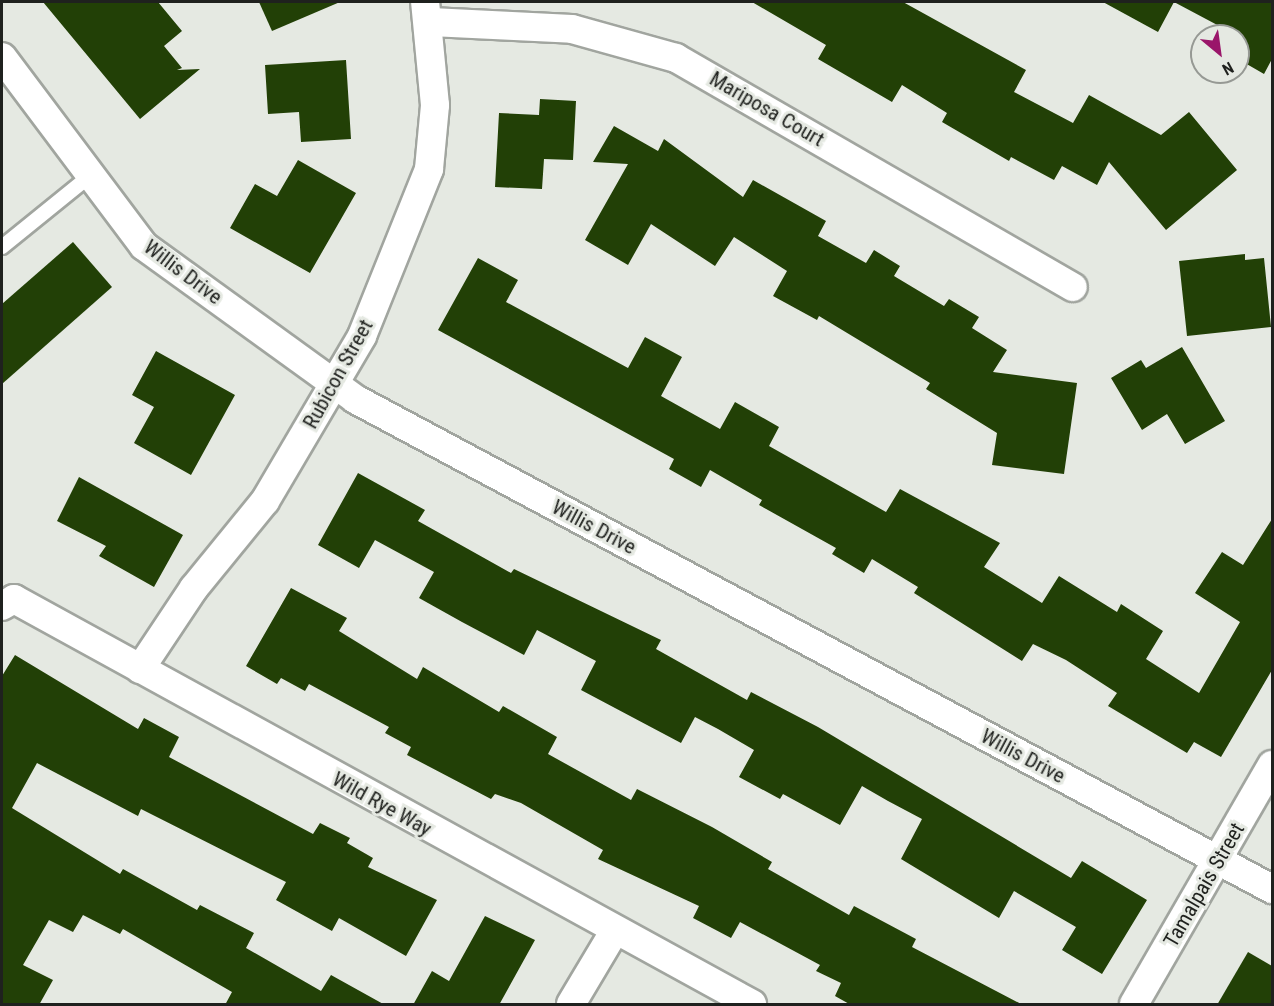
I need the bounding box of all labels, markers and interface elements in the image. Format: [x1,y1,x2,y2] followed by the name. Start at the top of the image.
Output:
[1190,24,1250,84] north arrow
[1219,58,1237,79] text: N
[705,66,829,152] street label: Mariposa Court
[139,234,227,310] street label: Willis Drive
[298,315,378,433] street label: Rubicon Street
[548,494,640,560] street label: Willis Drive
[977,723,1069,789] street label: Willis Drive
[328,766,436,842] street label: Wild Rye Way
[1158,818,1250,952] street label: Tamalpais Street

